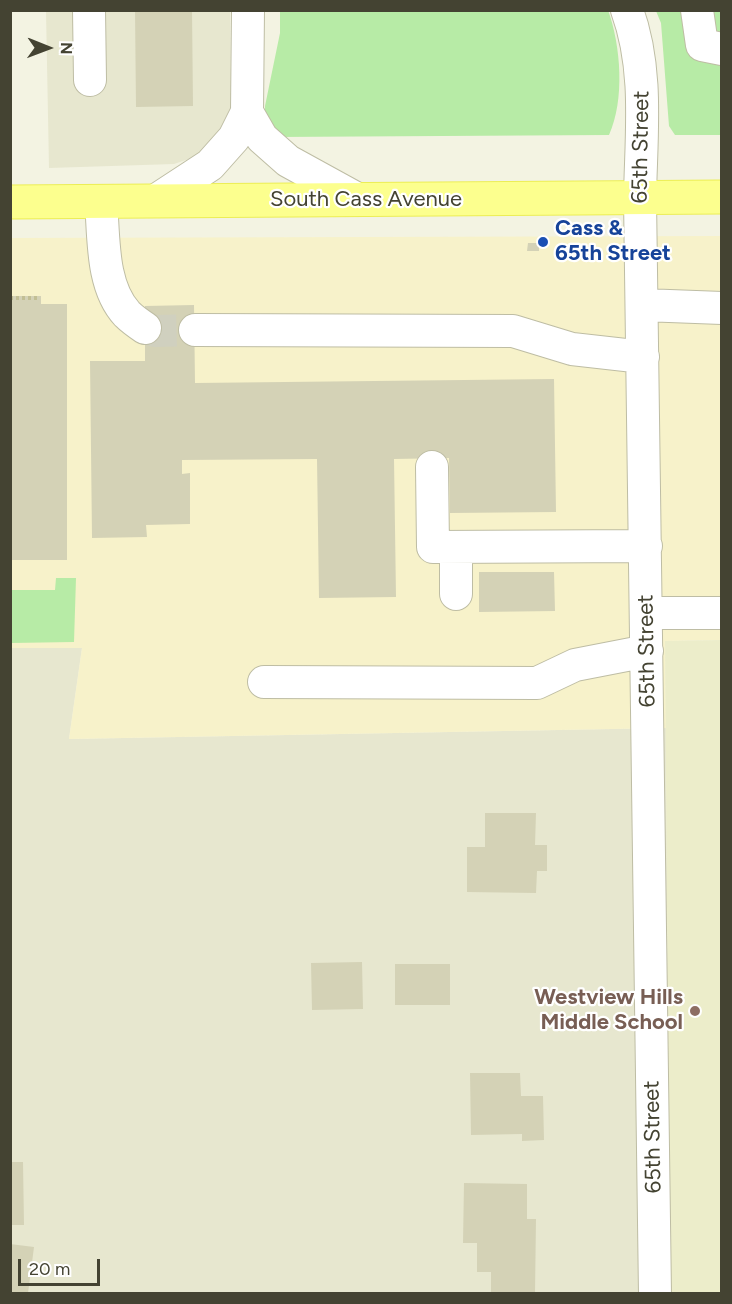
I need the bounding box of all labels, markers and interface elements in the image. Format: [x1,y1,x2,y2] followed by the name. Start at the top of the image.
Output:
[18,18,78,78] north arrow
[57,42,76,55] text: N
[627,90,655,204] street label: 65th Street
[270,187,462,213] street label: South Cass Avenue
[555,216,671,268] place label: Cass & 65th Street
[536,235,550,249] marker: Cass & 65th Street
[633,594,661,708] street label: 65th Street
[534,985,683,1036] place label: Westview Hills Middle School
[688,1004,702,1018] marker: Westview Hills Middle School
[639,1080,667,1194] street label: 65th Street
[21,1247,104,1285] scale bar
[29,1258,70,1280] text: 20 m

